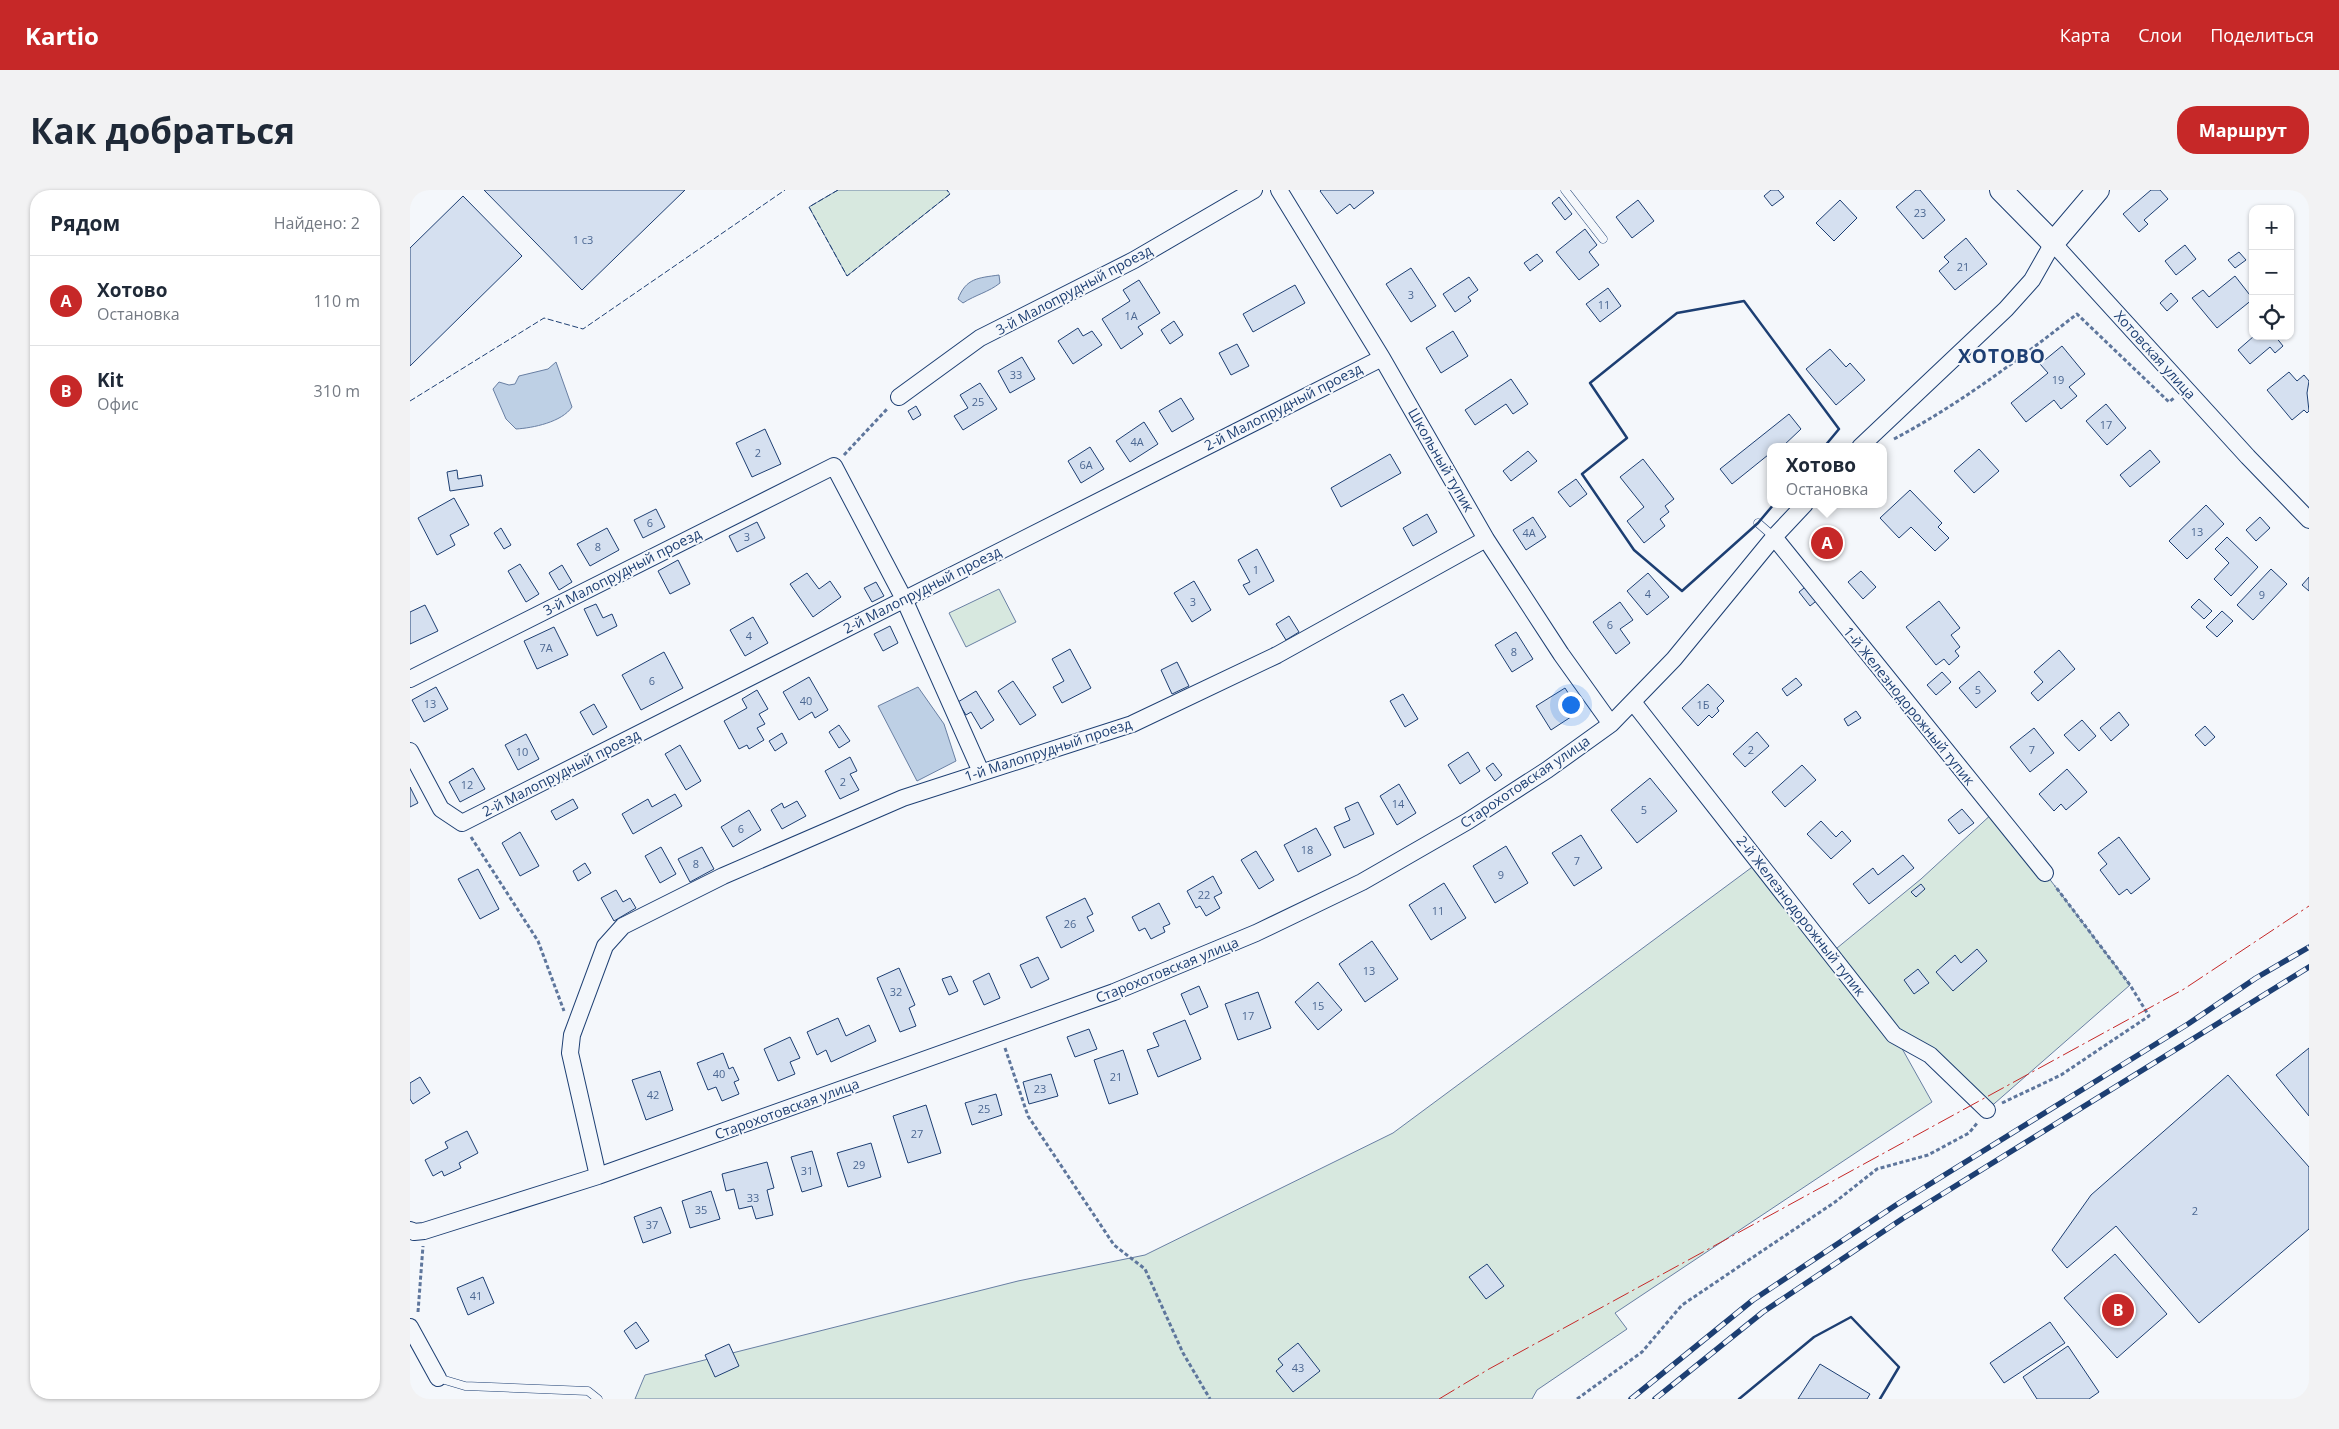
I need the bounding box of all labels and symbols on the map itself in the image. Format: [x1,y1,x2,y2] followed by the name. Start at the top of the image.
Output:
[1914,205,1926,220] house number: 23
[573,232,593,247] house number: 1 с3
[992,240,1155,339] street label: 3-й Малопрудный проезд
[1957,259,1969,274] house number: 21
[1408,287,1414,302] house number: 3
[1598,297,1610,312] house number: 11
[2110,306,2200,403] street label: Хотовская улица
[1124,308,1138,323] house number: 1А
[1958,343,2046,369] district label: ХОТОВО
[1201,358,1365,455] street label: 2-й Малопрудный проезд
[1010,367,1022,382] house number: 33
[2052,372,2064,387] house number: 19
[972,394,984,409] house number: 25
[1404,404,1479,516] street label: Школьный тупик
[2100,417,2112,432] house number: 17
[1130,434,1144,449] house number: 4А
[755,445,761,460] house number: 2
[1079,457,1093,472] house number: 6А
[647,515,653,530] house number: 6
[540,523,704,620] street label: 3-й Малопрудный проезд
[1811,524,1843,562] pin: A
[2191,524,2203,539] house number: 13
[1522,525,1536,540] house number: 4А
[744,529,750,544] house number: 3
[595,539,601,554] house number: 8
[840,541,1004,638] street label: 2-й Малопрудный проезд
[1253,562,1259,577] house number: 1
[1645,586,1652,601] house number: 4
[2259,587,2265,602] house number: 9
[1190,594,1196,609] house number: 3
[1607,617,1613,632] house number: 6
[1839,622,1980,790] street label: 1-й Железнодорожный тупик
[746,628,753,643] house number: 4
[539,640,553,655] house number: 7А
[1511,644,1517,659] house number: 8
[649,673,655,688] house number: 6
[1975,682,1981,697] house number: 5
[1558,692,1584,718] your location
[800,693,812,708] house number: 40
[424,696,436,711] house number: 13
[1696,697,1710,712] house number: 1Б
[962,714,1134,786] street label: 1-й Малопрудный проезд
[479,724,643,821] street label: 2-й Малопрудный проезд
[1456,731,1593,832] street label: Старохотовская улица
[1748,742,1754,757] house number: 2
[2029,742,2035,757] house number: 7
[516,744,528,759] house number: 10
[840,774,846,789] house number: 2
[461,777,473,792] house number: 12
[1392,796,1405,811] house number: 14
[1641,802,1647,817] house number: 5
[738,821,744,836] house number: 6
[1733,831,1871,1001] street label: 2-й Железнодорожный тупик
[1301,842,1313,857] house number: 18
[1574,853,1580,868] house number: 7
[693,856,699,871] house number: 8
[1498,867,1504,882] house number: 9
[1198,887,1210,902] house number: 22
[1432,903,1444,918] house number: 11
[1064,916,1076,931] house number: 26
[1093,932,1241,1007] street label: Старохотовская улица
[1363,963,1375,978] house number: 13
[890,984,902,999] house number: 32
[1312,998,1324,1013] house number: 15
[1242,1008,1254,1023] house number: 17
[713,1066,725,1081] house number: 40
[1110,1069,1122,1084] house number: 21
[712,1074,862,1144] street label: Старохотовская улица
[1034,1081,1046,1096] house number: 23
[647,1087,659,1102] house number: 42
[978,1101,990,1116] house number: 25
[911,1126,923,1141] house number: 27
[853,1157,865,1172] house number: 29
[801,1163,813,1178] house number: 31
[747,1190,759,1205] house number: 33
[695,1202,707,1217] house number: 35
[2192,1203,2198,1218] house number: 2
[646,1217,658,1232] house number: 37
[470,1288,482,1303] house number: 41
[2102,1291,2134,1329] pin: B
[1292,1360,1304,1375] house number: 43

